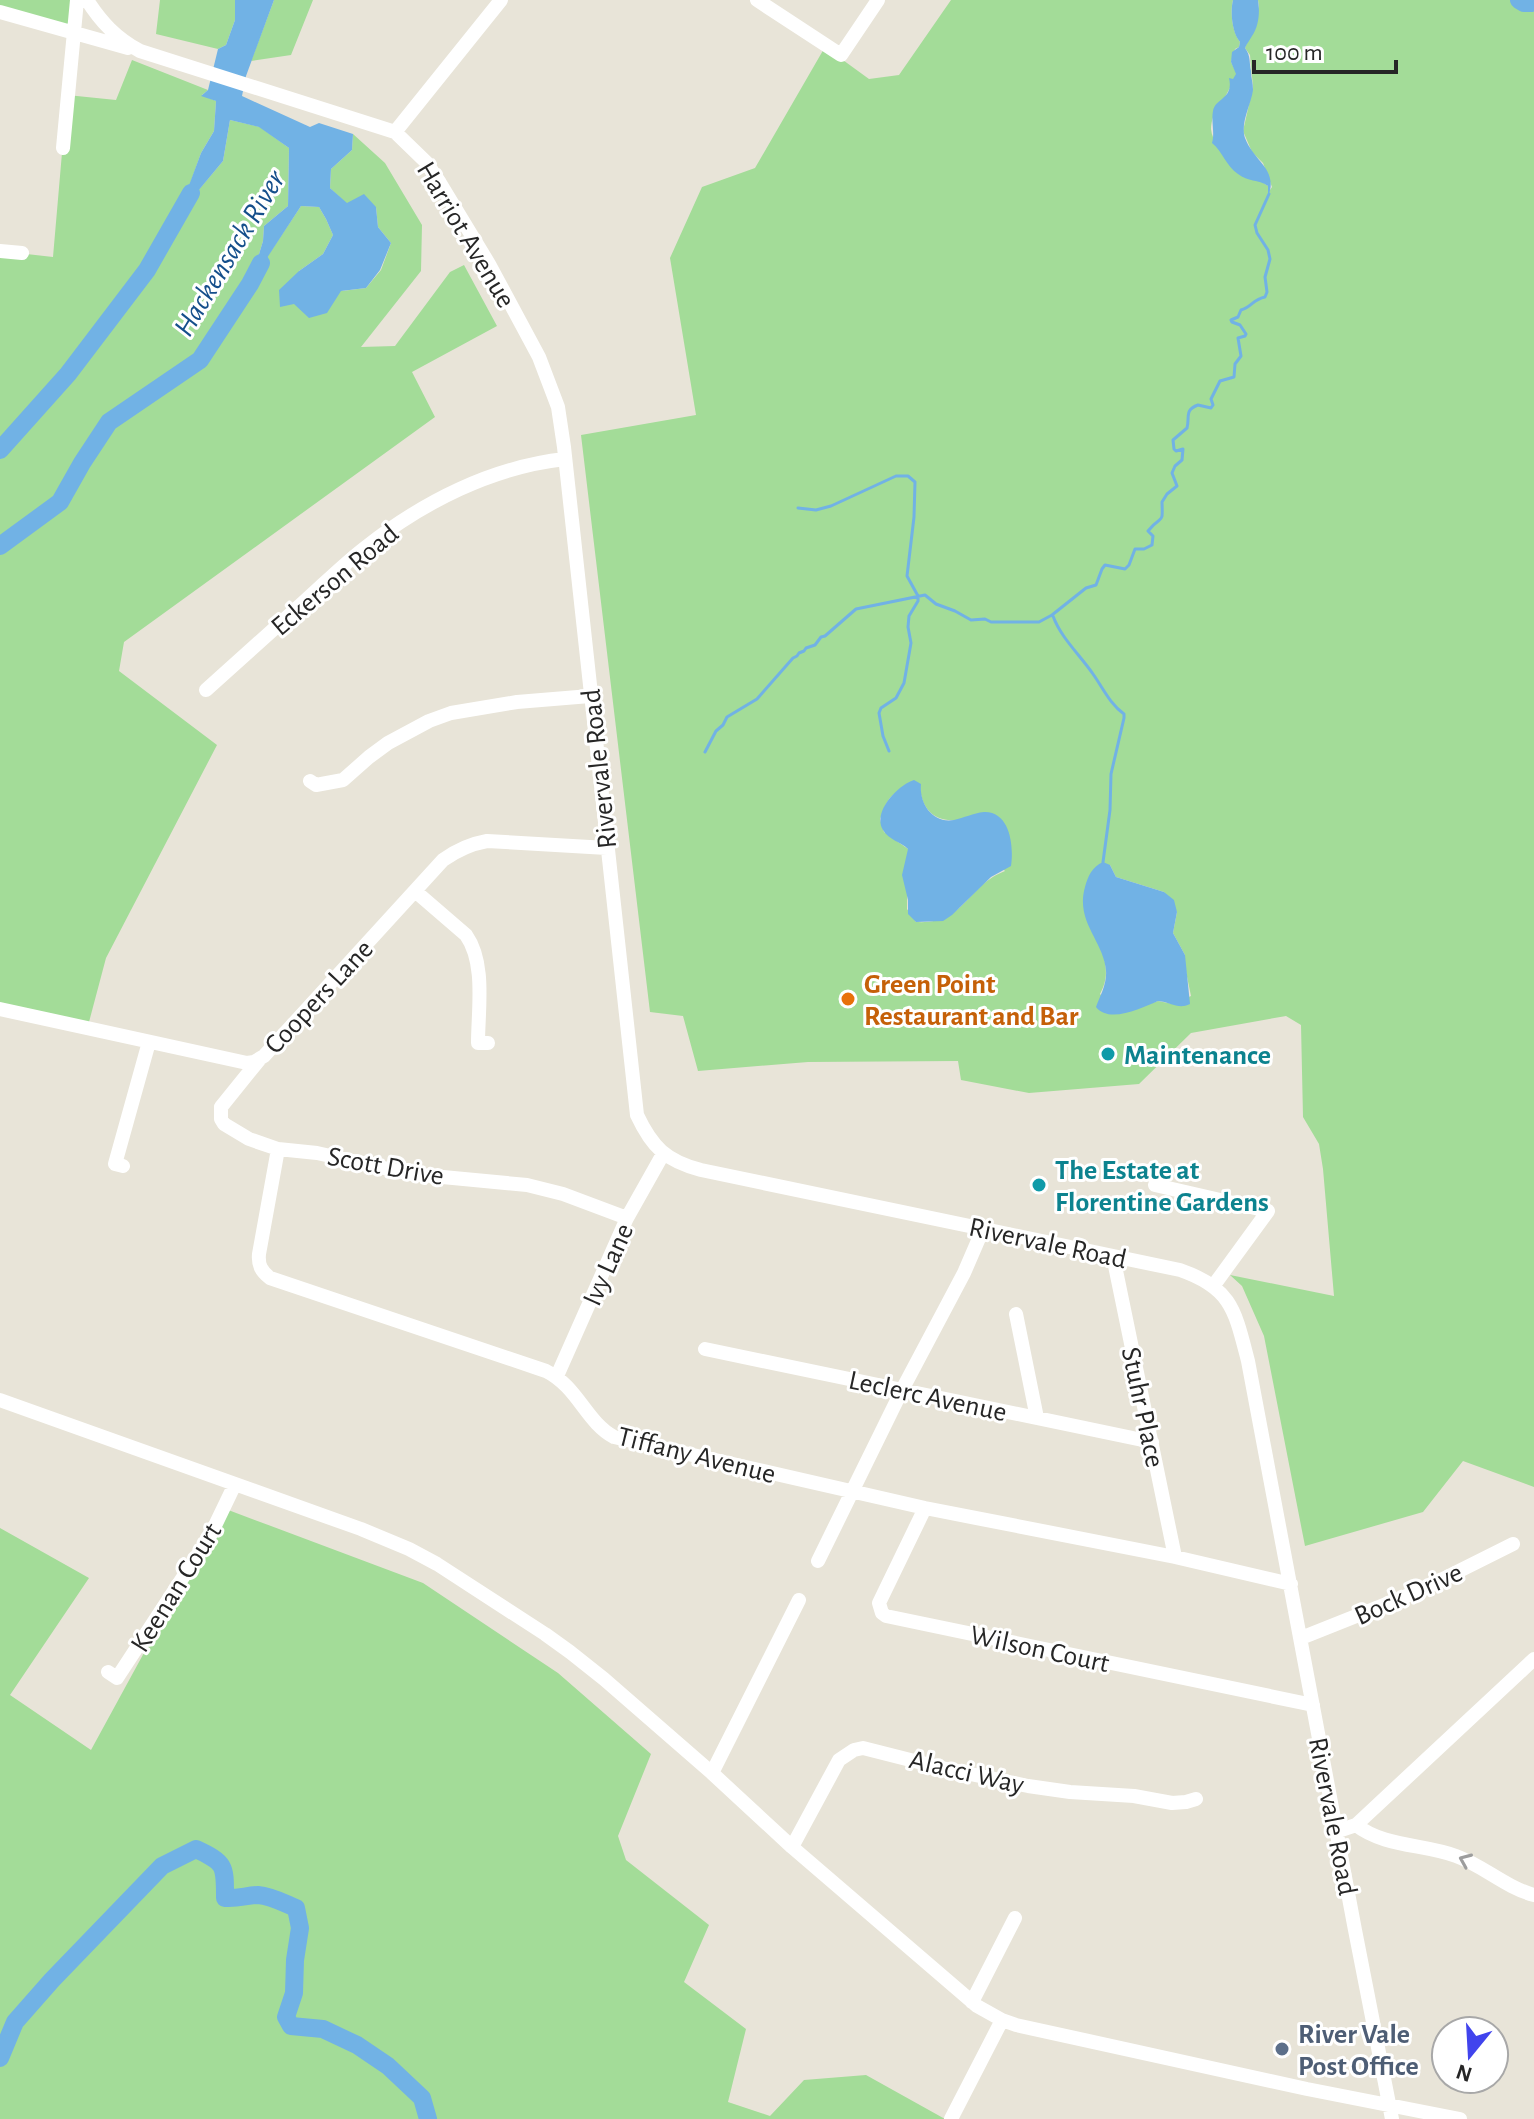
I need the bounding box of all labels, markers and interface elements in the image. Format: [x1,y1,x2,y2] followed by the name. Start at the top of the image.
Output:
[1254,24,1396,74] scale bar
[1266,41,1323,65] text: 100 m
[411,157,520,313] street label: Harriot Avenue
[169,164,292,342] water label: Hackensack River
[266,520,404,642] street label: Eckerson Road
[578,688,622,850] street label: Rivervale Road
[260,935,379,1060] street label: Coopers Lane
[864,971,1079,1031] place label: Green Point Restaurant and Bar
[839,990,857,1008] marker: Green Point Restaurant and Bar
[1124,1042,1271,1070] place label: Maintenance
[1099,1045,1117,1063] marker: Maintenance
[325,1143,446,1191] street label: Scott Drive
[1055,1157,1269,1217] place label: The Estate at Florentine Gardens
[1030,1176,1048,1194] marker: The Estate at Florentine Gardens
[966,1214,1129,1274] street label: Rivervale Road
[578,1220,639,1310] street label: Ivy Lane
[1116,1345,1168,1470] street label: Stuhr Place
[846,1367,1009,1427] street label: Leclerc Avenue
[615,1423,778,1489] street label: Tiffany Avenue
[126,1519,227,1658] street label: Keenan Court
[1351,1559,1467,1631] street label: Bock Drive
[968,1622,1112,1678] street label: Wilson Court
[1303,1735,1361,1898] street label: Rivervale Road
[906,1746,1027,1800] street label: Alacci Way
[1458,1853,1473,1869] one-way arrow
[1430,2015,1510,2095] north arrow
[1298,2021,1419,2081] place label: River Vale Post Office
[1273,2040,1291,2058] marker: River Vale Post Office
[1453,2060,1475,2086] text: N

